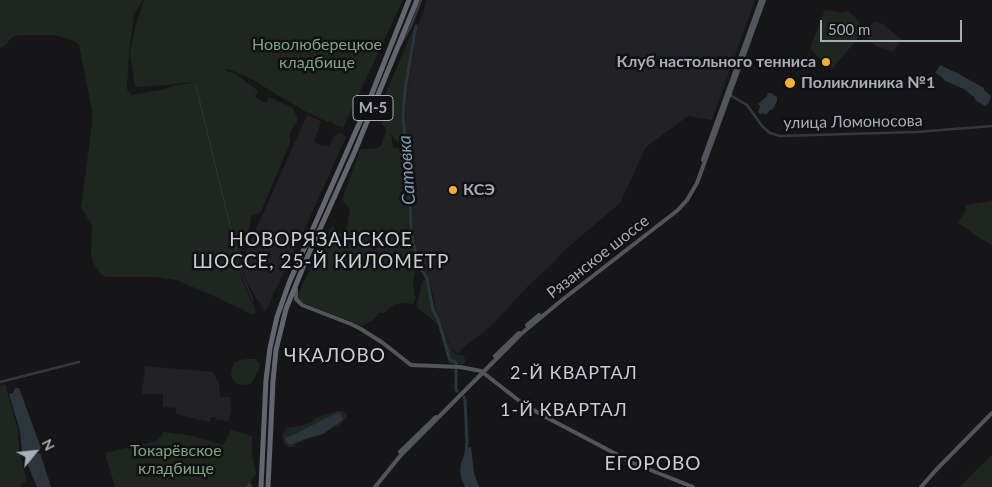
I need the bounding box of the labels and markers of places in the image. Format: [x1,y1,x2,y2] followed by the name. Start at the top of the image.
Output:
[617,52,816,72] place label: Клуб настольного тенниса
[820,56,832,68] marker: Клуб настольного тенниса
[801,73,935,93] place label: Поликлиника №1
[783,76,797,90] marker: Поликлиника №1
[463,180,495,200] place label: КСЭ
[447,184,459,196] marker: КСЭ

